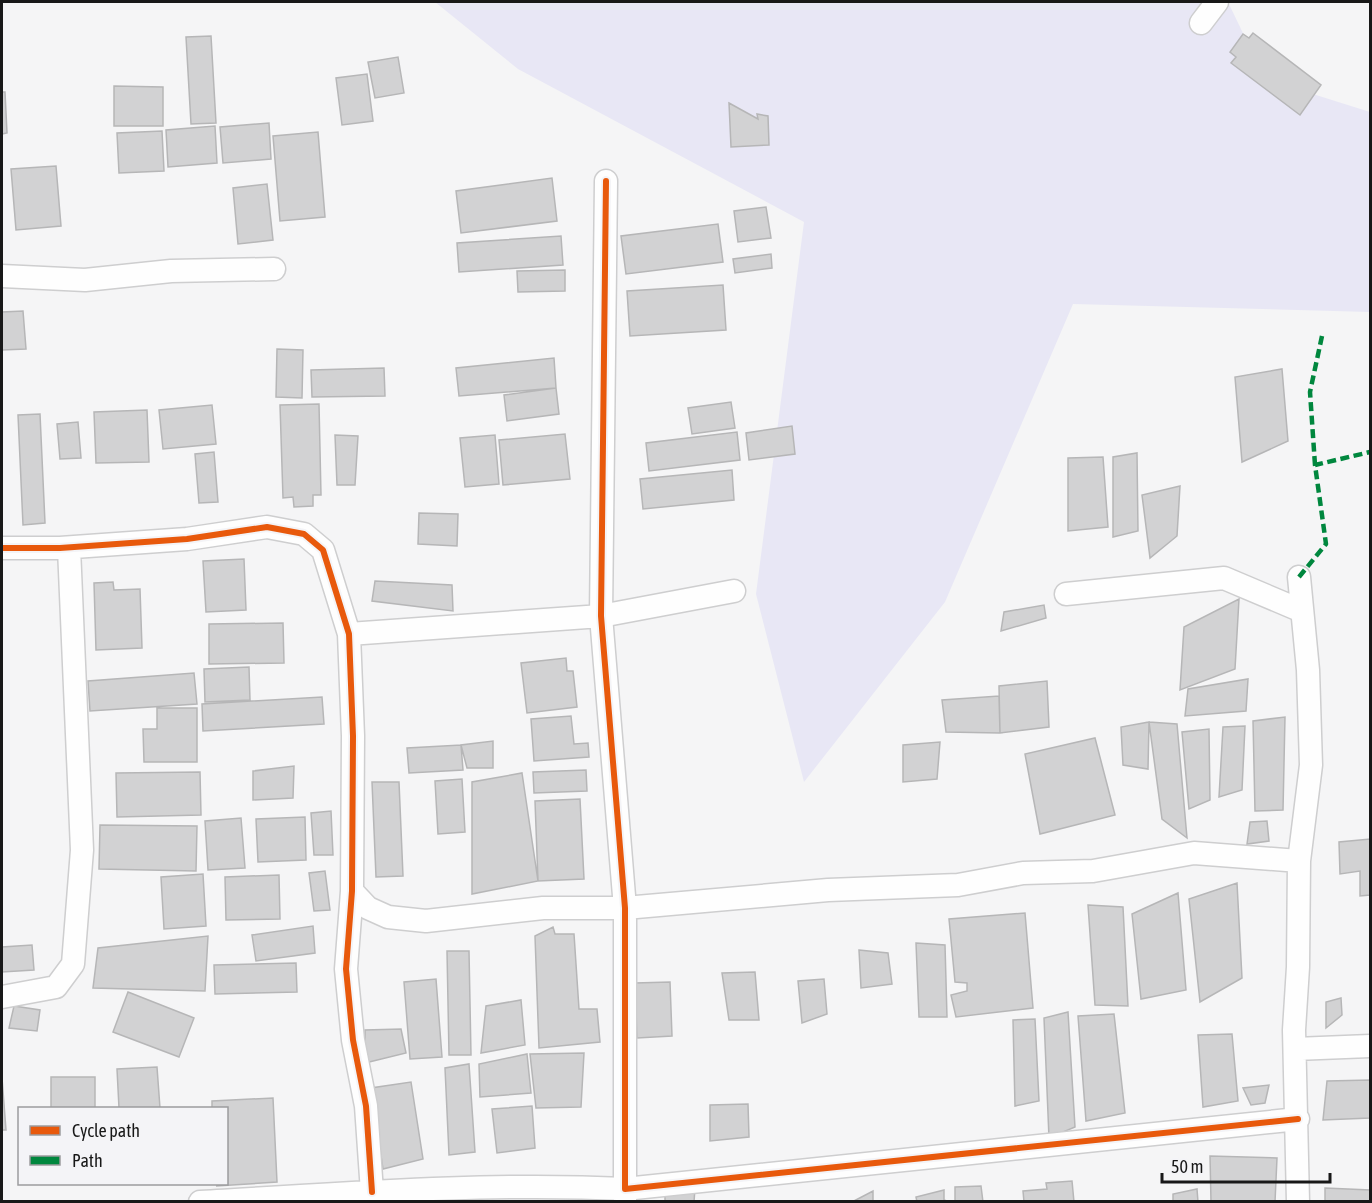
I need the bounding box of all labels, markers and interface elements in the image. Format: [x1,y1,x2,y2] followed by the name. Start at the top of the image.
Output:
[18,1107,228,1185] legend
[72,1120,140,1141] text: Cycle path
[1162,1146,1330,1184] scale bar
[72,1150,103,1171] text: Path
[1171,1156,1203,1177] text: 50 m

